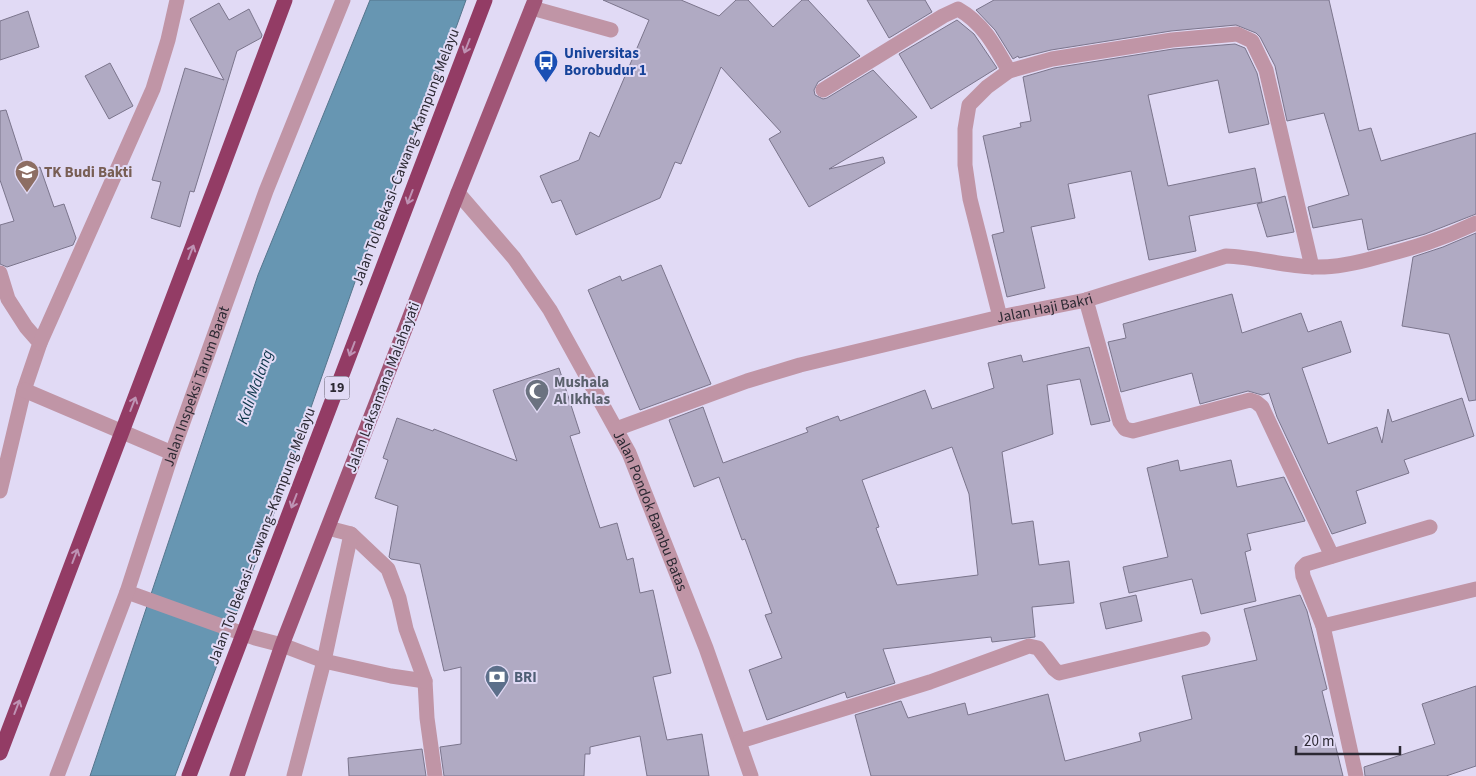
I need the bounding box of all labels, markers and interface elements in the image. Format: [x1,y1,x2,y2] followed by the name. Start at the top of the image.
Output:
[347,25,465,289] street label: Jalan Tol Bekasi–Cawang–Kampung Melayu
[462,38,471,53] one-way arrow
[564,43,647,81] place label: Universitas Borobudur 1
[533,49,559,83] bus stop icon: Universitas Borobudur 1
[14,159,40,193] school or university icon: TK Budi Bakti
[44,162,132,183] place label: TK Budi Bakti
[404,190,413,205] one-way arrow
[187,245,196,260] one-way arrow
[995,288,1096,328] street label: Jalan Haji Bakri
[341,299,425,475] street label: Jalan Laksamana Malahayati
[158,303,234,469] street label: Jalan Inspeksi Tarum Barat
[347,341,356,356] one-way arrow
[231,347,279,427] water label: Kali Malang
[553,372,610,410] place label: Mushala Al Ikhlas
[324,376,350,399] road number: 19
[524,378,550,412] mosque icon: Mushala Al Ikhlas
[129,397,138,412] one-way arrow
[203,404,321,668] street label: Jalan Tol Bekasi–Cawang–Kampung Melayu
[608,427,693,594] street label: Jalan Pondok Bambu Batas
[289,493,298,508] one-way arrow
[71,548,80,564] one-way arrow
[484,664,510,698] bank icon: BRI
[514,667,537,688] place label: BRI
[13,700,22,716] one-way arrow
[1296,724,1400,756] scale bar
[1304,731,1334,752] text: 20 m

